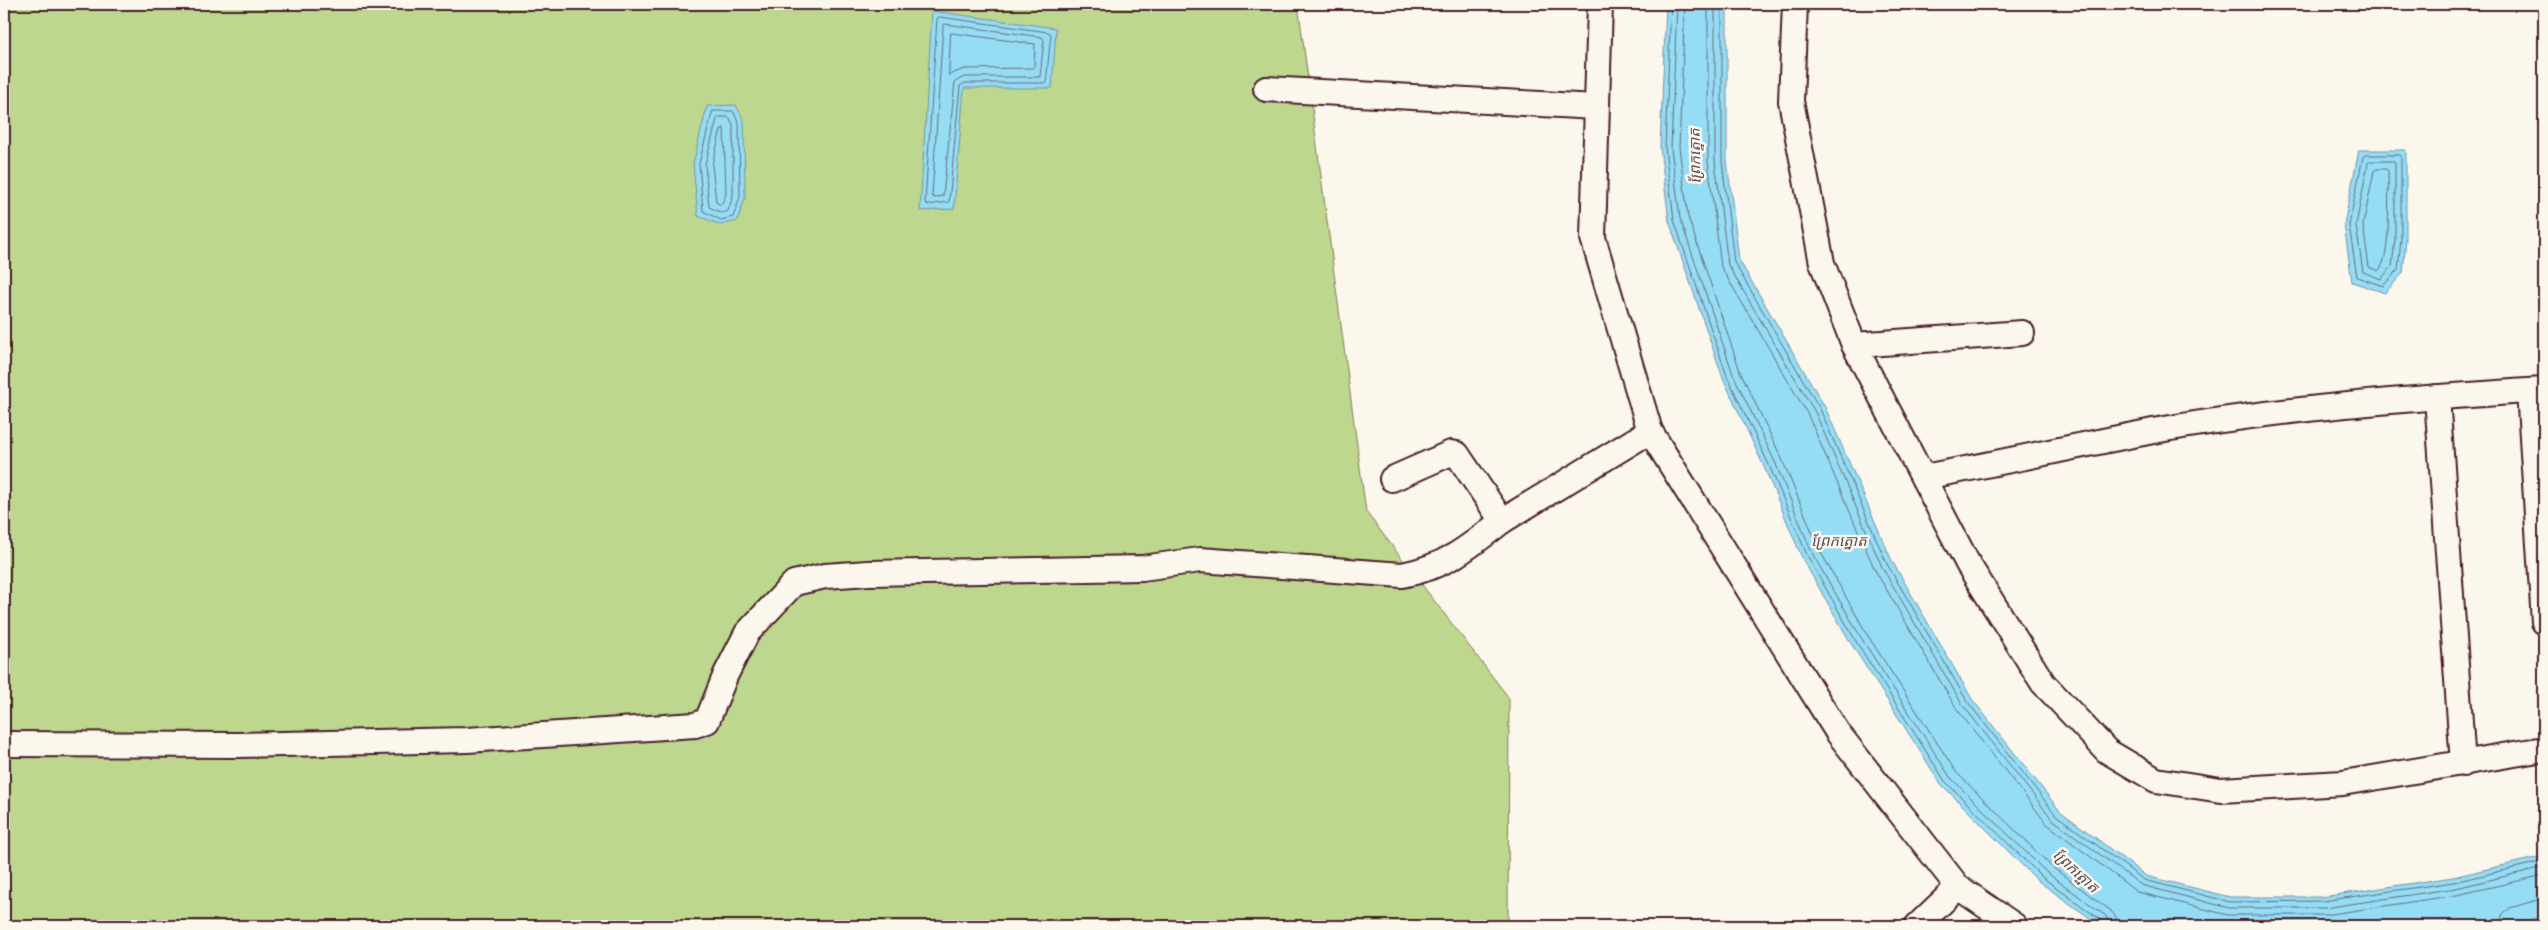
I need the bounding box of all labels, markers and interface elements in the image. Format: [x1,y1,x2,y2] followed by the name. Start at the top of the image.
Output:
[1684,127,1705,184] water label: ព្រែកត្នោត
[1811,531,1868,551] water label: ព្រែកត្នោត
[2049,845,2104,898] water label: ព្រែកត្នោត

